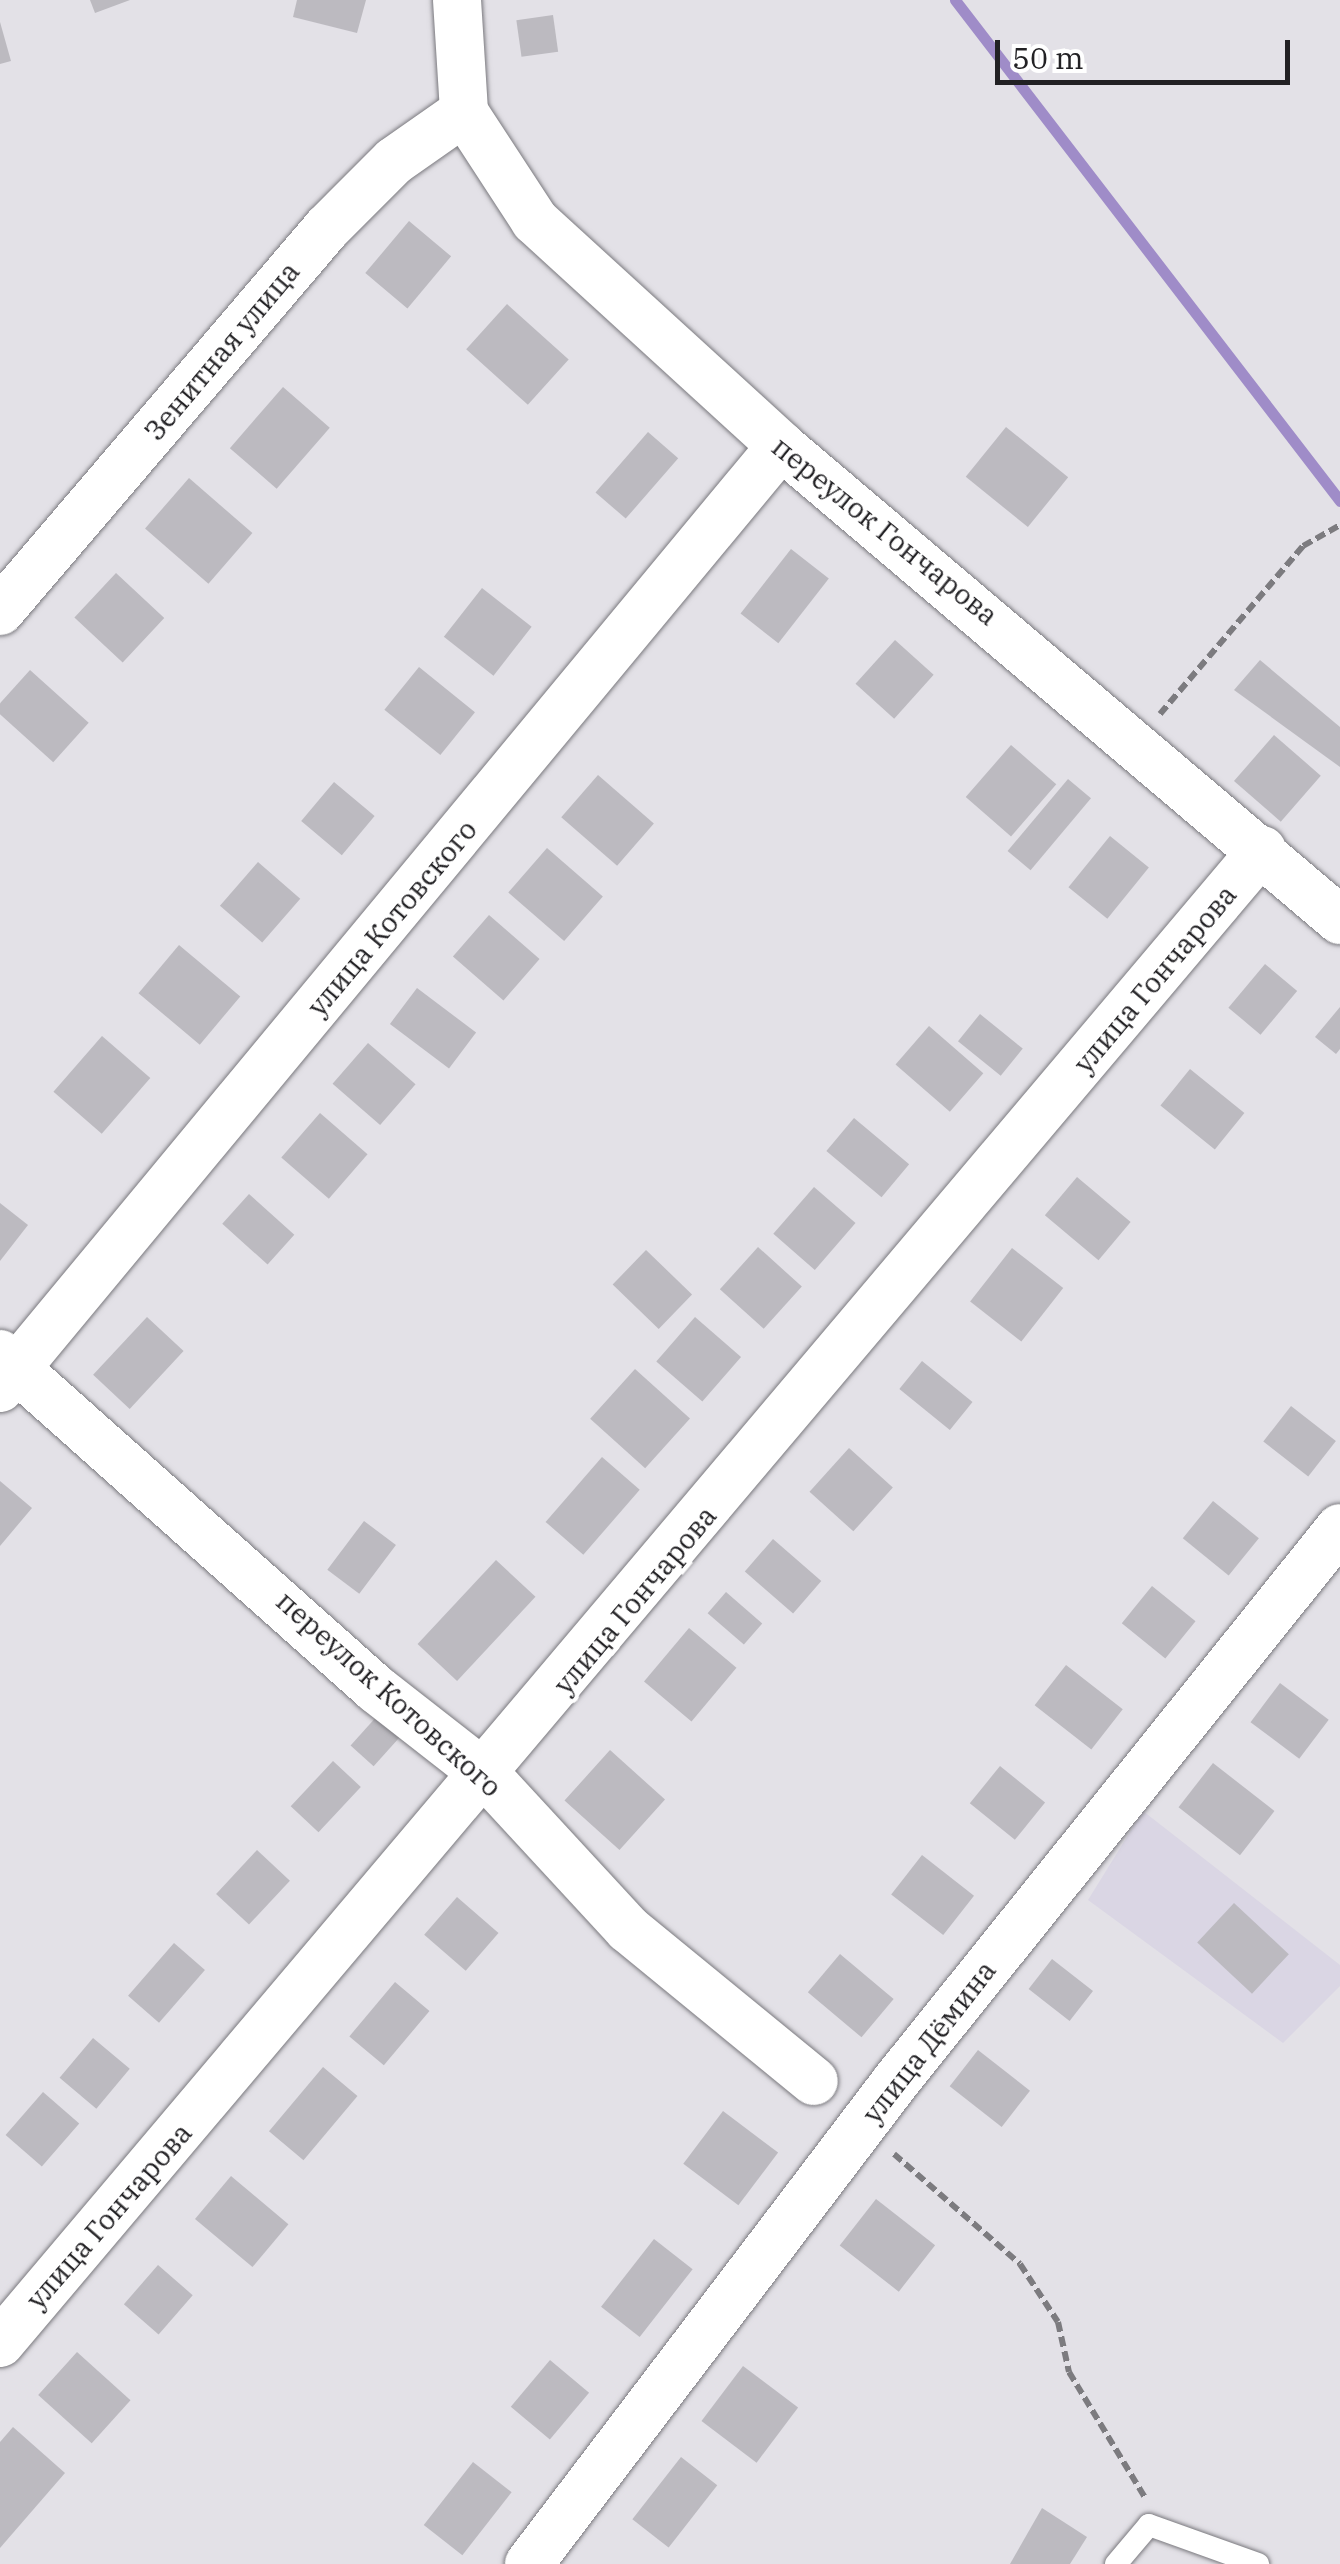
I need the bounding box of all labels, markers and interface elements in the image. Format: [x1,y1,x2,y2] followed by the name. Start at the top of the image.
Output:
[1000,20,1295,82] scale bar
[1012,38,1084,77] text: 50 m
[137,255,307,447] street label: Зенитная улица
[765,430,1005,632] street label: переулок Гончарова
[300,813,484,1023] street label: улица Котовского
[1067,878,1243,1080] street label: улица Гончарова
[547,1499,723,1701] street label: улица Гончарова
[270,1584,508,1804] street label: переулок Котовского
[855,1954,1003,2130] street label: улица Дёмина
[19,2116,199,2316] street label: улица Гончарова

